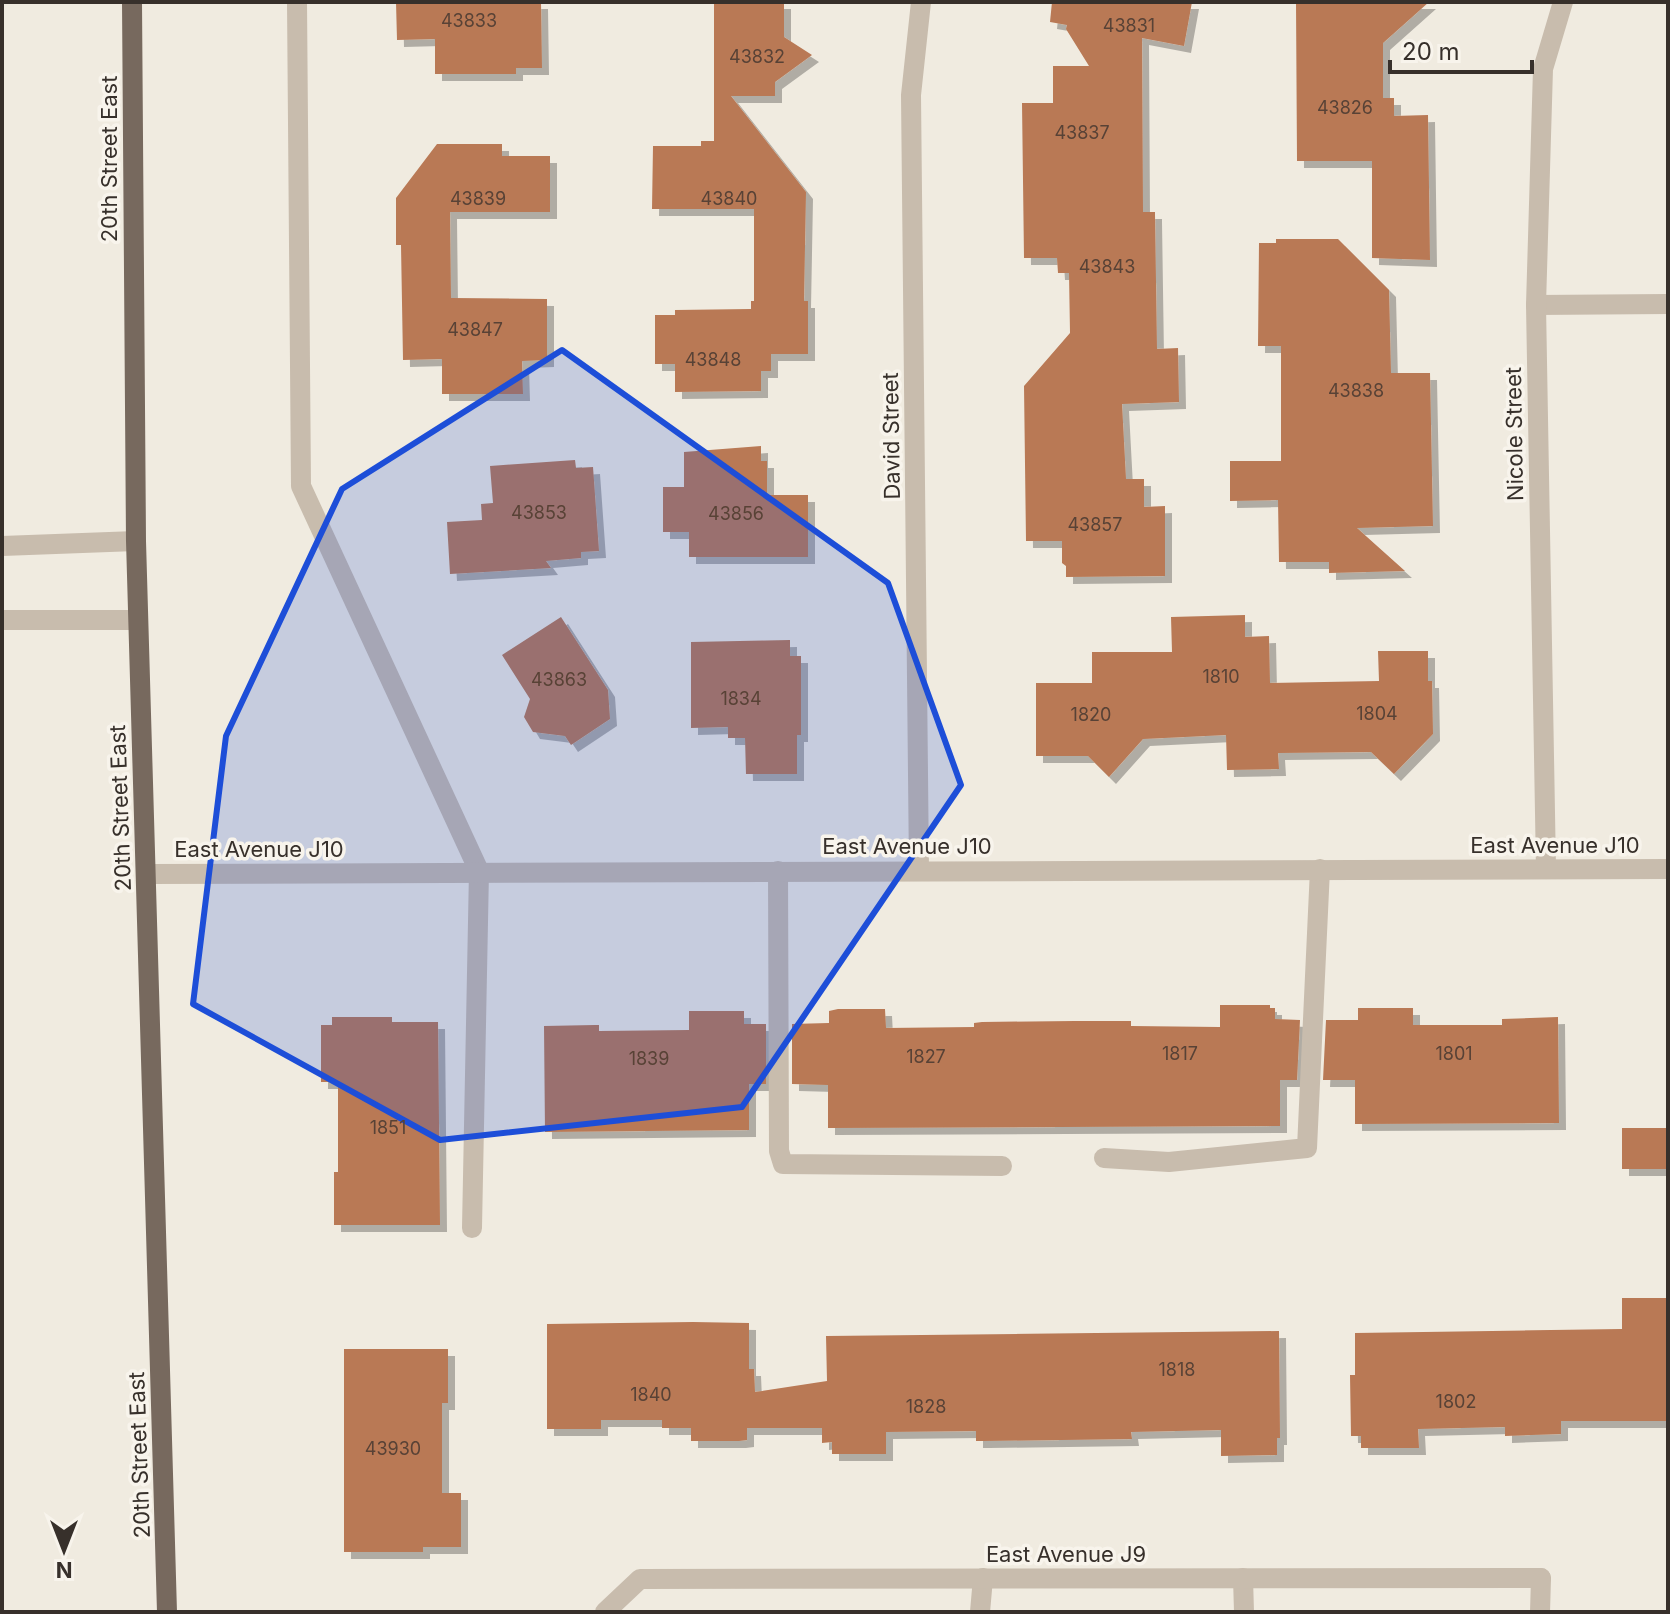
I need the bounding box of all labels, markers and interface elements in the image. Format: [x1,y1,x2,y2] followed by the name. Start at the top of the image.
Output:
[441,10,497,31] house number: 43833
[1103,15,1155,36] house number: 43831
[1390,24,1532,74] scale bar
[1402,37,1460,66] text: 20 m
[729,46,785,67] house number: 43832
[96,76,122,242] street label: 20th Street East
[1317,97,1373,118] house number: 43826
[1054,122,1110,143] house number: 43837
[450,188,506,209] house number: 43839
[701,188,757,209] house number: 43840
[1079,256,1135,277] house number: 43843
[447,319,503,340] house number: 43847
[685,349,741,370] house number: 43848
[1500,367,1528,501] street label: Nicole Street
[877,372,905,500] street label: David Street
[1328,380,1384,401] house number: 43838
[511,502,567,523] house number: 43853
[708,503,764,524] house number: 43856
[1067,514,1123,535] house number: 43857
[1202,666,1240,687] house number: 1810
[531,669,587,690] house number: 43863
[720,688,762,709] house number: 1834
[1356,703,1398,724] house number: 1804
[1071,704,1111,725] house number: 1820
[104,724,136,892] street label: 20th Street East
[1470,832,1640,858] street label: East Avenue J10
[822,833,992,859] street label: East Avenue J10
[174,836,344,862] street label: East Avenue J10
[1162,1043,1198,1064] house number: 1817
[1435,1043,1473,1064] house number: 1801
[906,1046,946,1067] house number: 1827
[629,1048,669,1069] house number: 1839
[370,1117,406,1138] house number: 1851
[1159,1359,1195,1380] house number: 1818
[123,1371,155,1539] street label: 20th Street East
[630,1384,672,1405] house number: 1840
[1436,1391,1476,1412] house number: 1802
[906,1396,946,1417] house number: 1828
[365,1438,421,1459] house number: 43930
[24,1510,104,1590] north arrow
[986,1541,1146,1567] street label: East Avenue J9
[56,1557,72,1583] text: N

